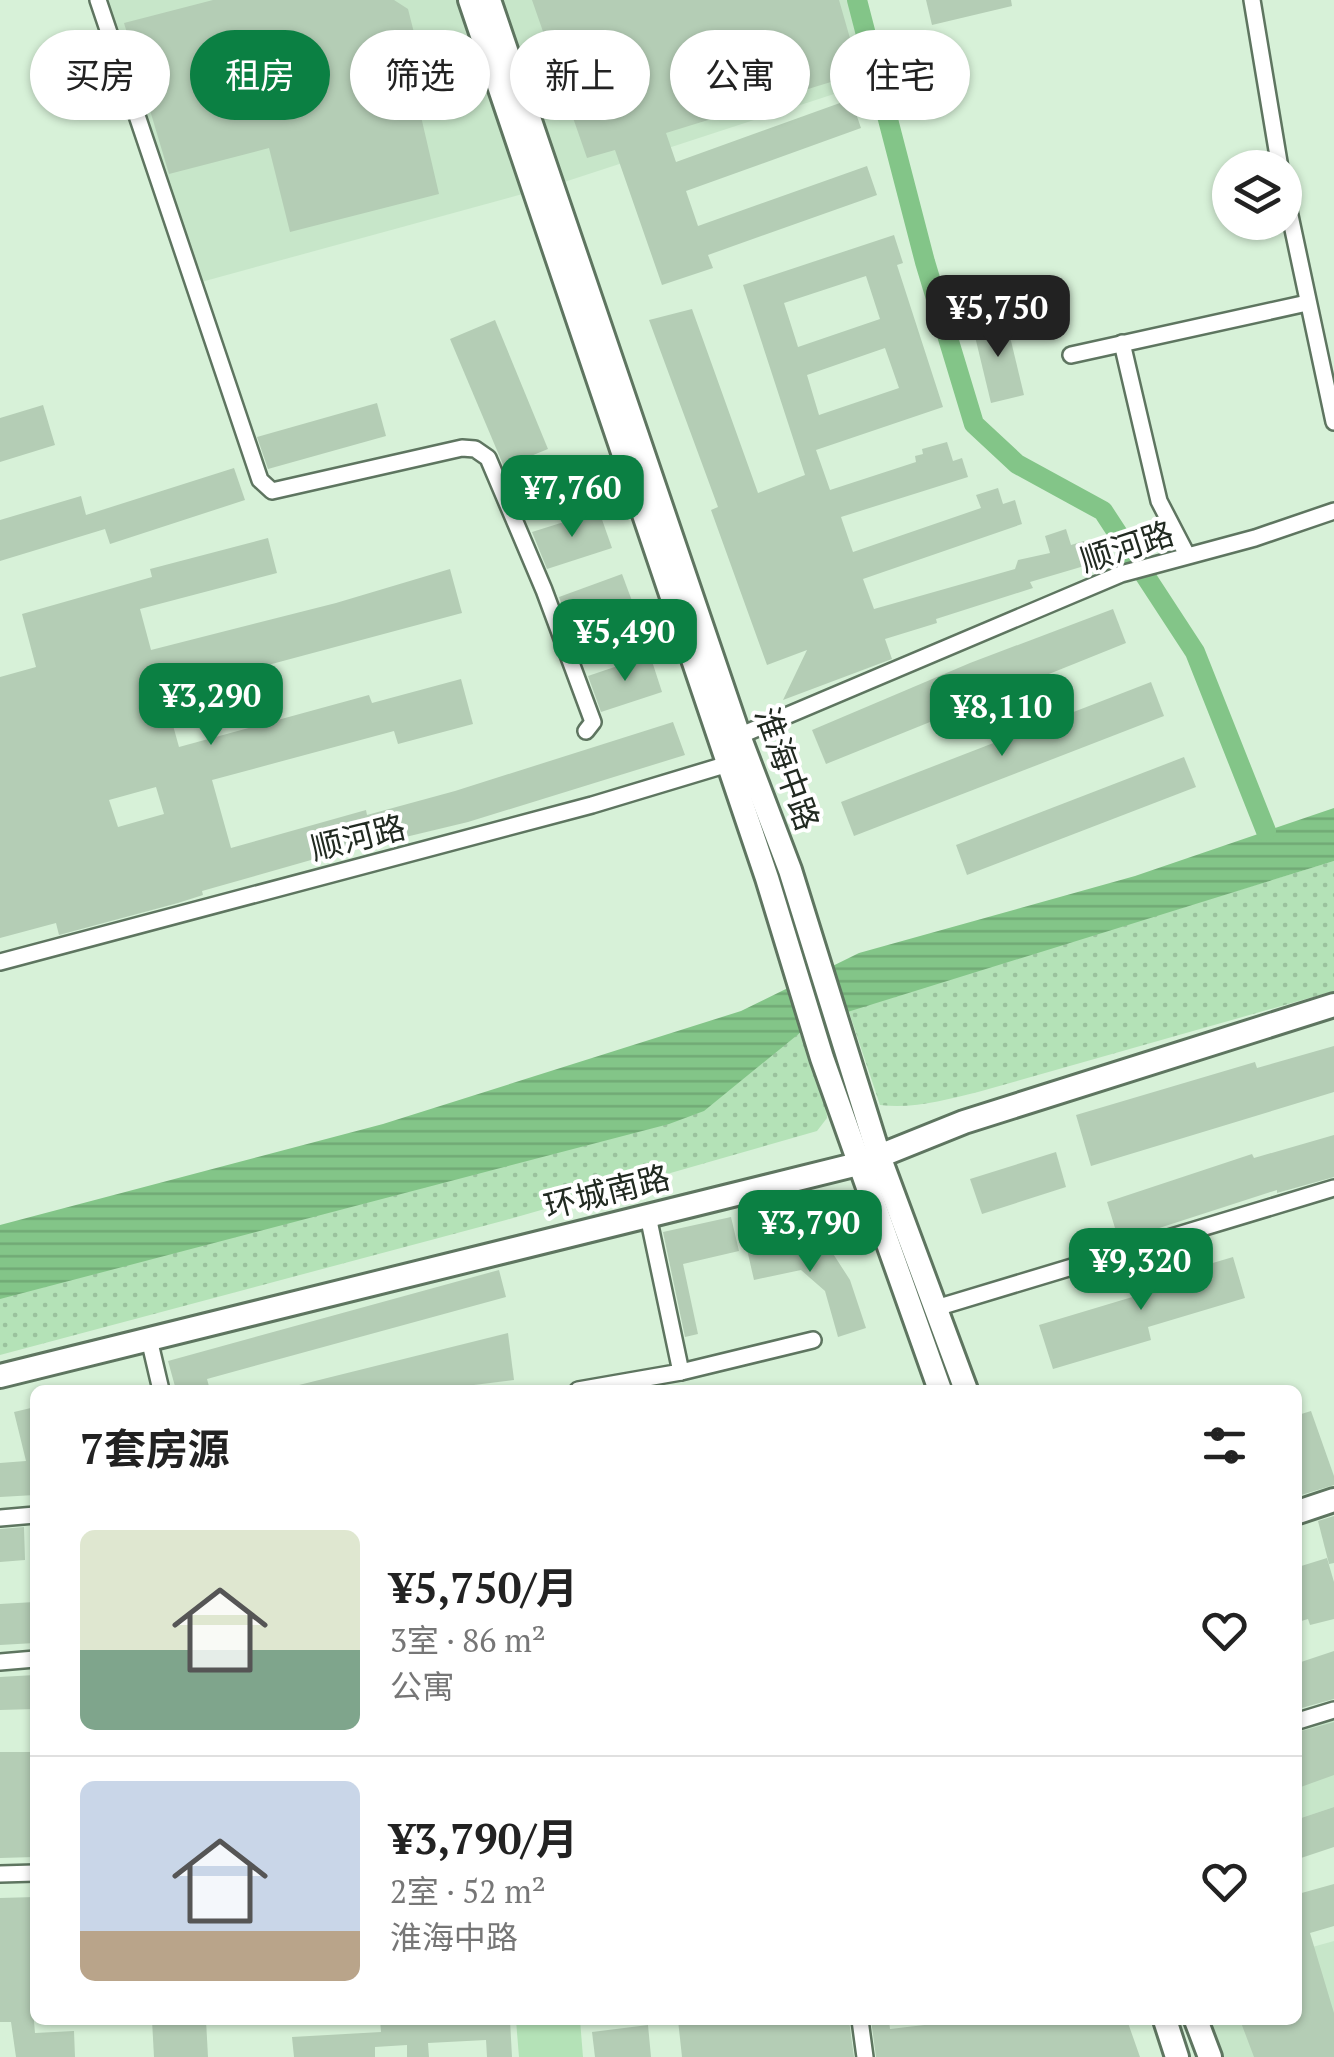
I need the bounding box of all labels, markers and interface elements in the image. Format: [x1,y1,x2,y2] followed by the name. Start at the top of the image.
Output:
[30,30,170,120] chip: 买房
[190,30,330,120] chip: 租房
[350,30,490,120] chip: 筛选
[510,30,650,120] chip: 新上
[670,30,810,120] chip: 公寓
[830,30,970,120] chip: 住宅
[1212,150,1302,240] map controls
[1212,150,1302,240] button: layers
[917,275,1079,360] pin: ¥5,750
[948,286,1048,328] text: ¥5,750
[491,455,653,540] pin: ¥7,760
[523,466,621,508] text: ¥7,760
[1075,511,1179,581] street label: 顺河路
[544,599,706,684] pin: ¥5,490
[575,610,675,652] text: ¥5,490
[130,663,292,748] pin: ¥3,290
[161,674,261,716] text: ¥3,290
[921,674,1083,759] pin: ¥8,110
[952,685,1052,727] text: ¥8,110
[746,701,830,836] street label: 淮海中路
[306,805,409,869] street label: 顺河路
[540,1155,674,1227] street label: 环城南路
[729,1190,891,1275] pin: ¥3,790
[760,1201,860,1243] text: ¥3,790
[1060,1228,1222,1313] pin: ¥9,320
[1091,1239,1191,1281] text: ¥9,320
[1197,1418,1252,1473] icon: filters
[80,1420,230,1476] text: 7套房源
[390,1559,578,1615] text: ¥5,750/月
[160,1570,280,1690] icon: home
[1197,1603,1252,1658] icon: heart
[390,1619,546,1661] text: 3室 · 86 m²
[390,1665,454,1707] text: 公寓
[390,1810,578,1866] text: ¥3,790/月
[160,1821,280,1941] icon: home
[1197,1854,1252,1909] icon: heart
[390,1870,546,1912] text: 2室 · 52 m²
[390,1916,518,1958] text: 淮海中路

